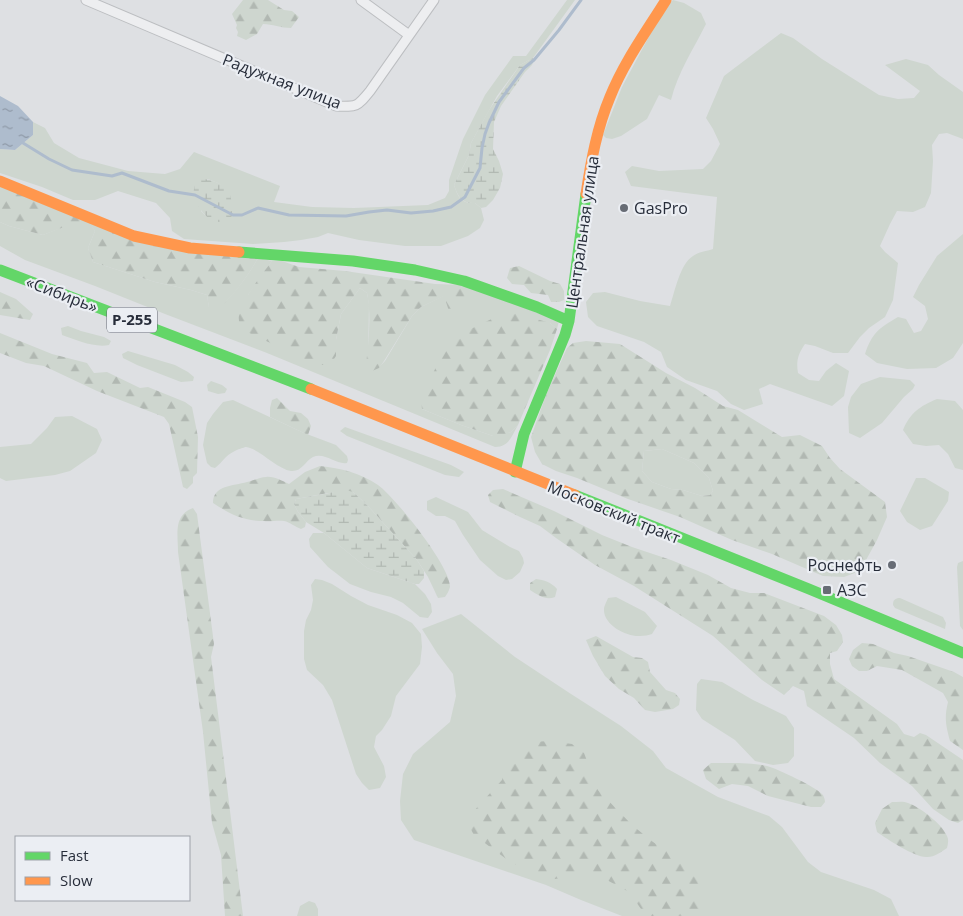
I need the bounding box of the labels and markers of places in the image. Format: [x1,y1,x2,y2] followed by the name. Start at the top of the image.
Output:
[634,197,688,219] place label: GasPro
[618,202,630,214] marker: GasPro
[808,554,882,576] place label: Роснефть
[886,559,898,571] marker: Роснефть
[837,579,867,601] place label: АЗС
[821,584,833,596] marker: АЗС

